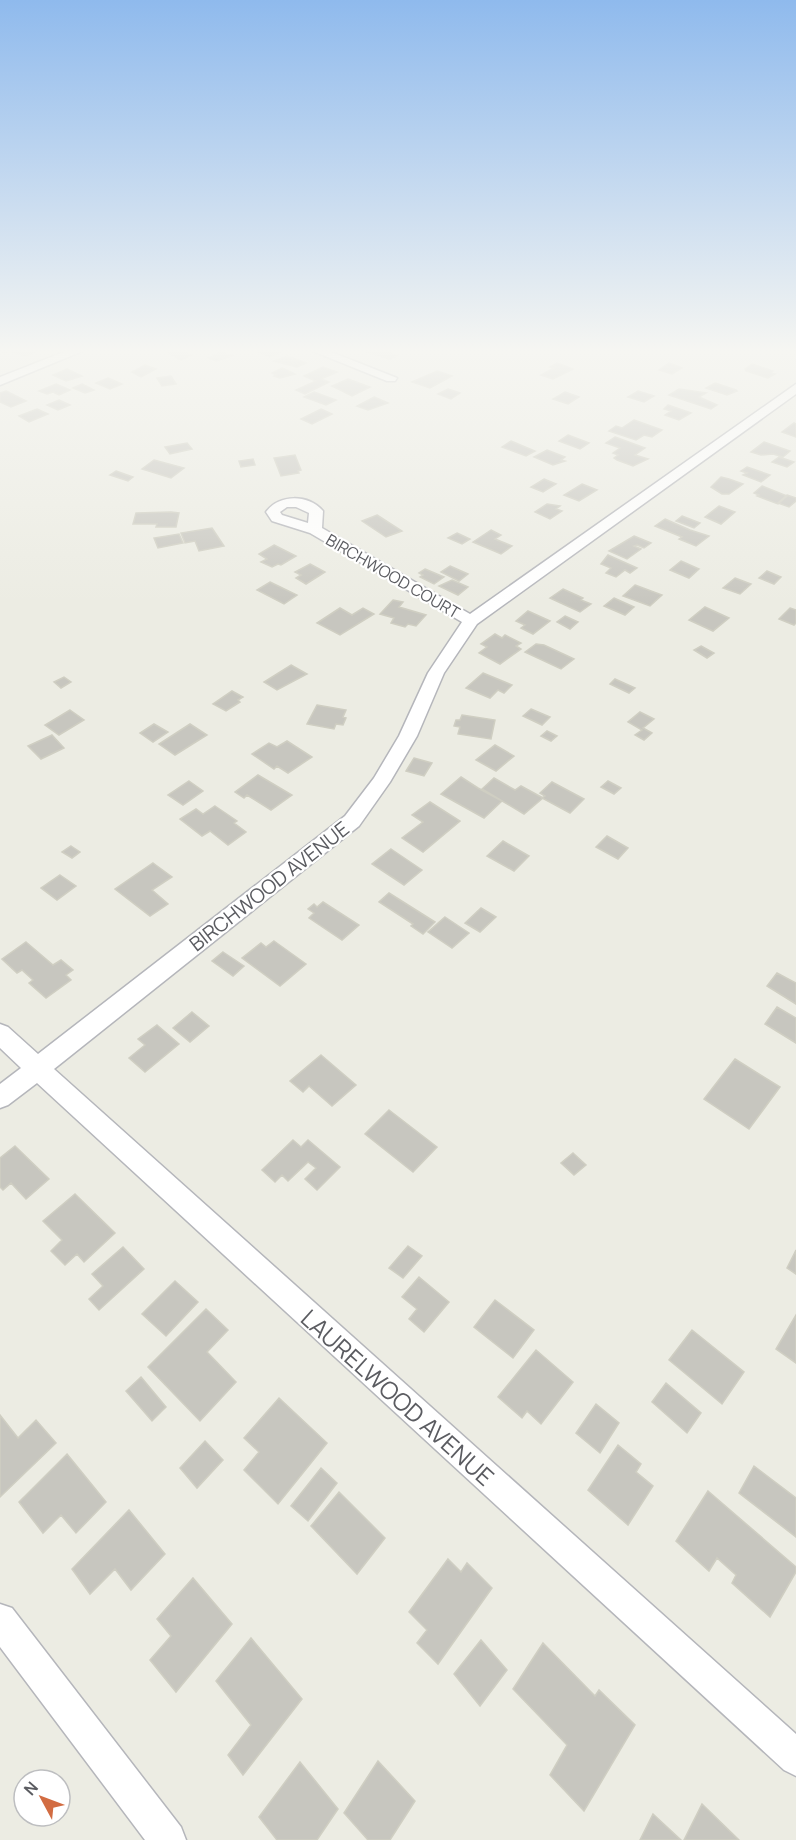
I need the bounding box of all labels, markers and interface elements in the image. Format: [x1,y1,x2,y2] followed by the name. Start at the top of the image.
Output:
[322,529,464,624] street label: BIRCHWOOD COURT
[184,815,354,957] street label: BIRCHWOOD AVENUE
[294,1301,502,1493] street label: LAURELWOOD AVENUE
[12,1768,72,1828] north arrow
[19,1777,43,1800] text: N

